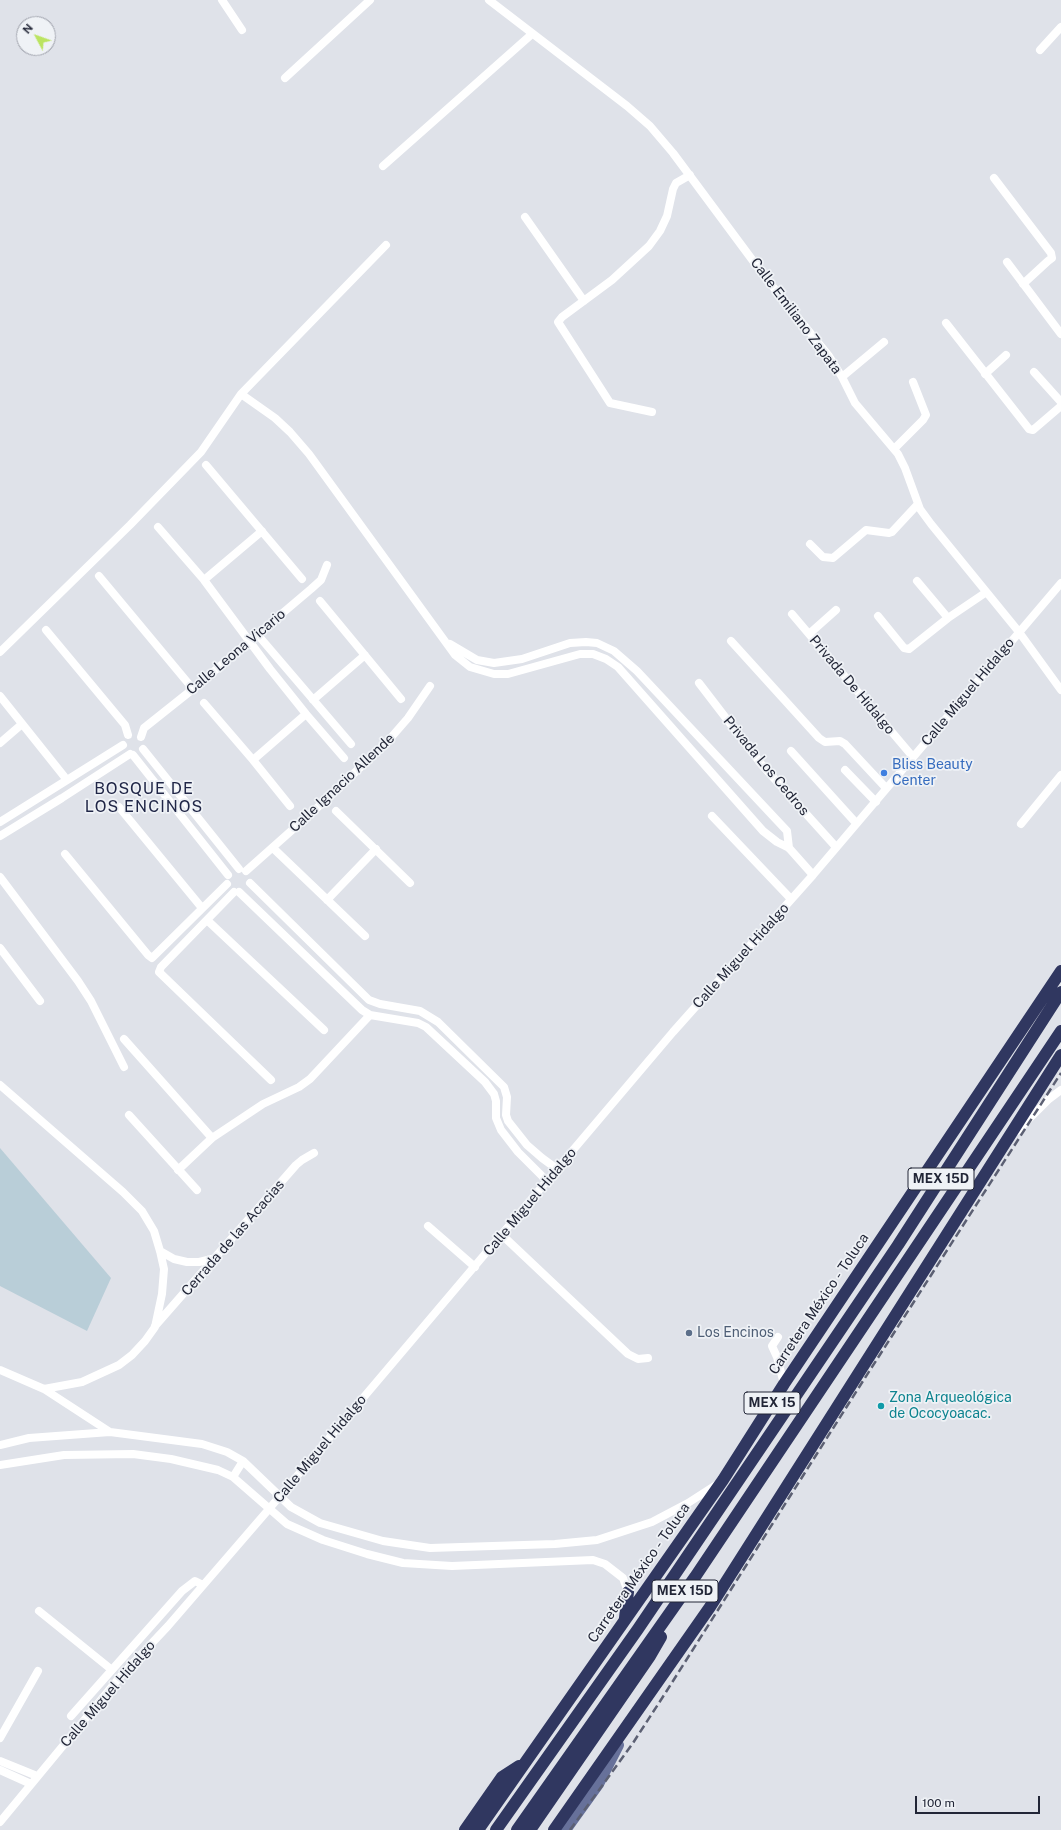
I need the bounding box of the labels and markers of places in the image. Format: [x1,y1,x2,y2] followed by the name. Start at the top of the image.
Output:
[892,757,973,790] place label: Bliss Beauty Center
[879,768,889,778] marker: Bliss Beauty Center
[697,1325,774,1341] place label: Los Encinos
[684,1328,694,1338] marker: Los Encinos
[889,1390,1012,1422] place label: Zona Arqueológica de Ococyoacac.
[876,1401,886,1411] marker: Zona Arqueológica de Ococyoacac.

